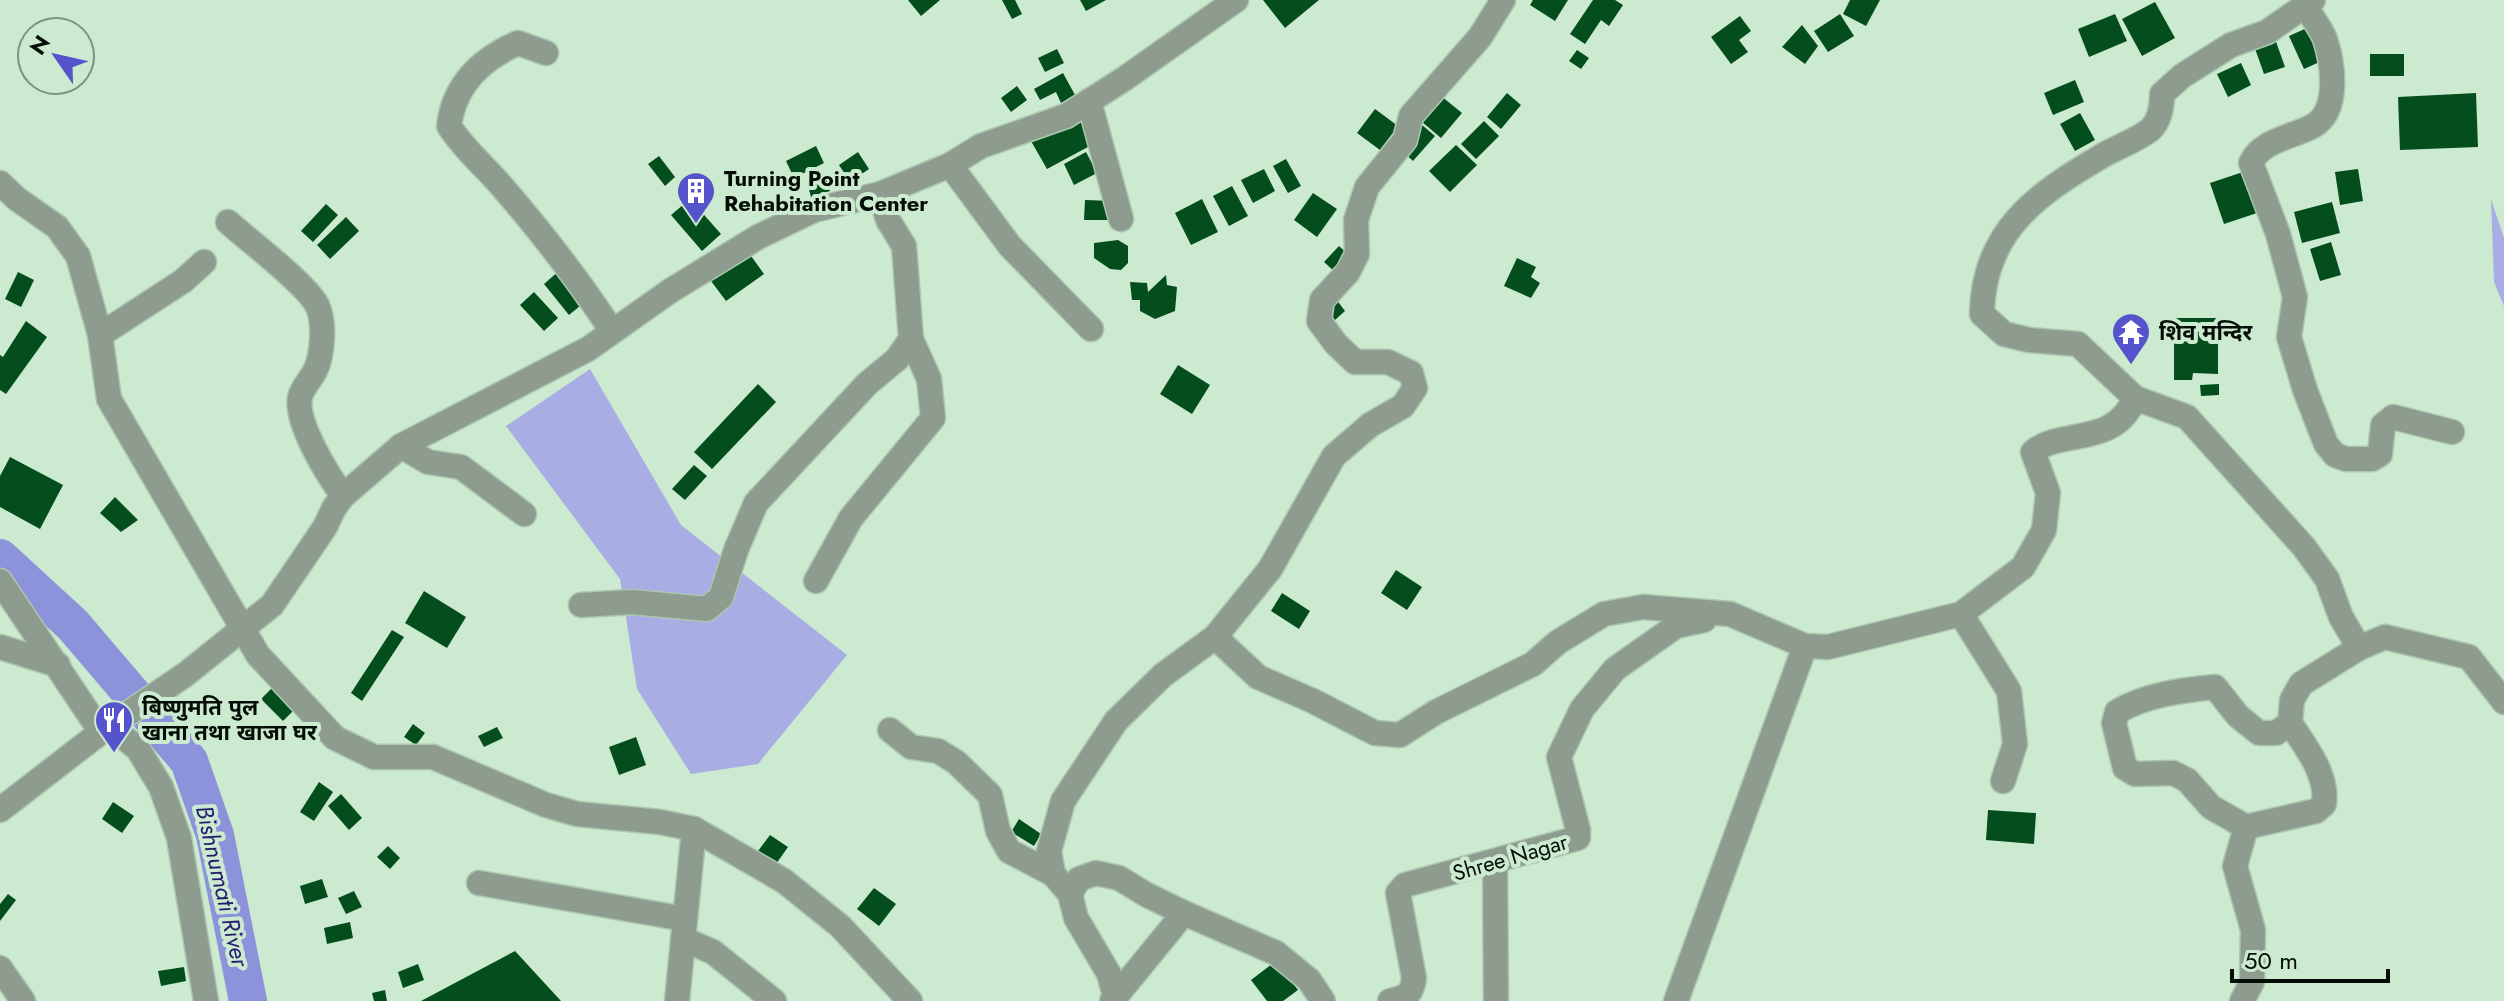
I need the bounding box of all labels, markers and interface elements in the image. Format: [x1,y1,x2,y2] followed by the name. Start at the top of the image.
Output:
[16,16,96,96] north arrow
[21,29,58,61] text: N
[724,162,928,219] place label: Turning Point Rehabitation Center
[675,170,717,225] building icon: Turning Point Rehabitation Center
[2110,311,2152,366] temple icon: शिव मन्दिर
[2159,316,2253,348] place label: शिव मन्दिर
[142,691,318,748] place label: बिष्णुमति पुल खाना तथा खाजा घर
[93,699,135,754] restaurant icon: बिष्णुमति पुल खाना तथा खाजा घर
[187,802,258,972] water label: Bishnumati River
[1449,825,1572,889] street label: Shree Nagar
[2232,933,2388,983] scale bar
[2244,943,2298,978] text: 50 m

